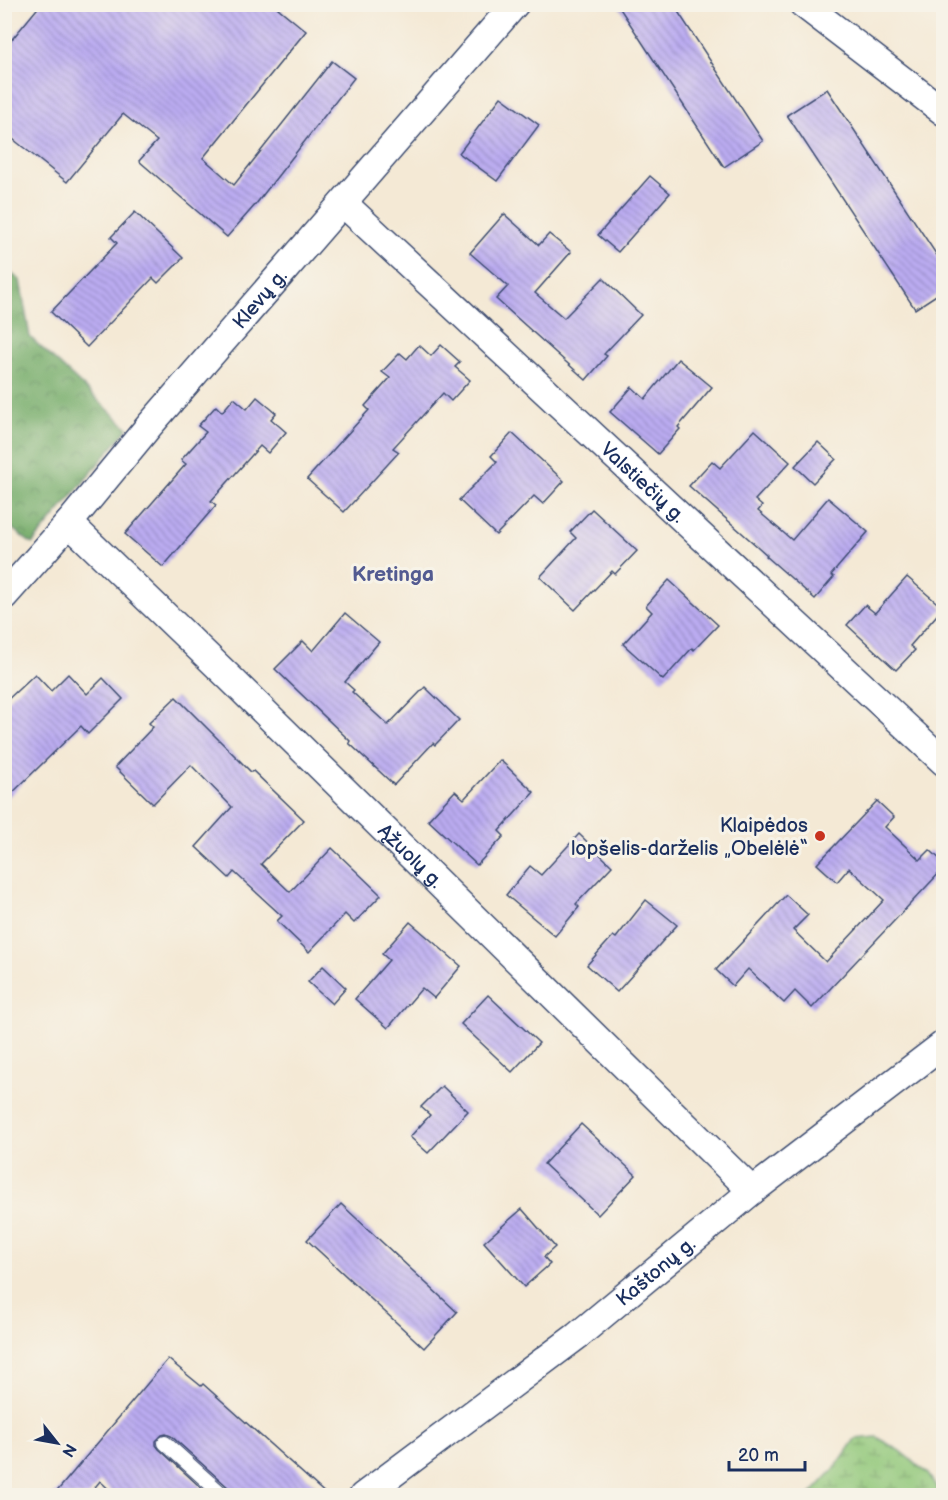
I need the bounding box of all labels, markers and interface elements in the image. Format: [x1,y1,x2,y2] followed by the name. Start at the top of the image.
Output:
[228,265,293,334] street label: Klevų g.
[595,438,690,528] street label: Valstiečių g.
[352,562,434,587] district label: Kretinga
[571,814,808,861] place label: Klaipėdos lopšelis-darželis „Obelėlė“
[373,819,448,894] street label: Ąžuolų g.
[813,829,827,843] marker: Klaipėdos lopšelis-darželis „Obelėlė“
[612,1232,701,1312] street label: Kaštonų g.
[27,1413,87,1473] north arrow
[729,1434,806,1472] scale bar
[57,1440,80,1460] text: N
[738,1445,779,1466] text: 20 m

